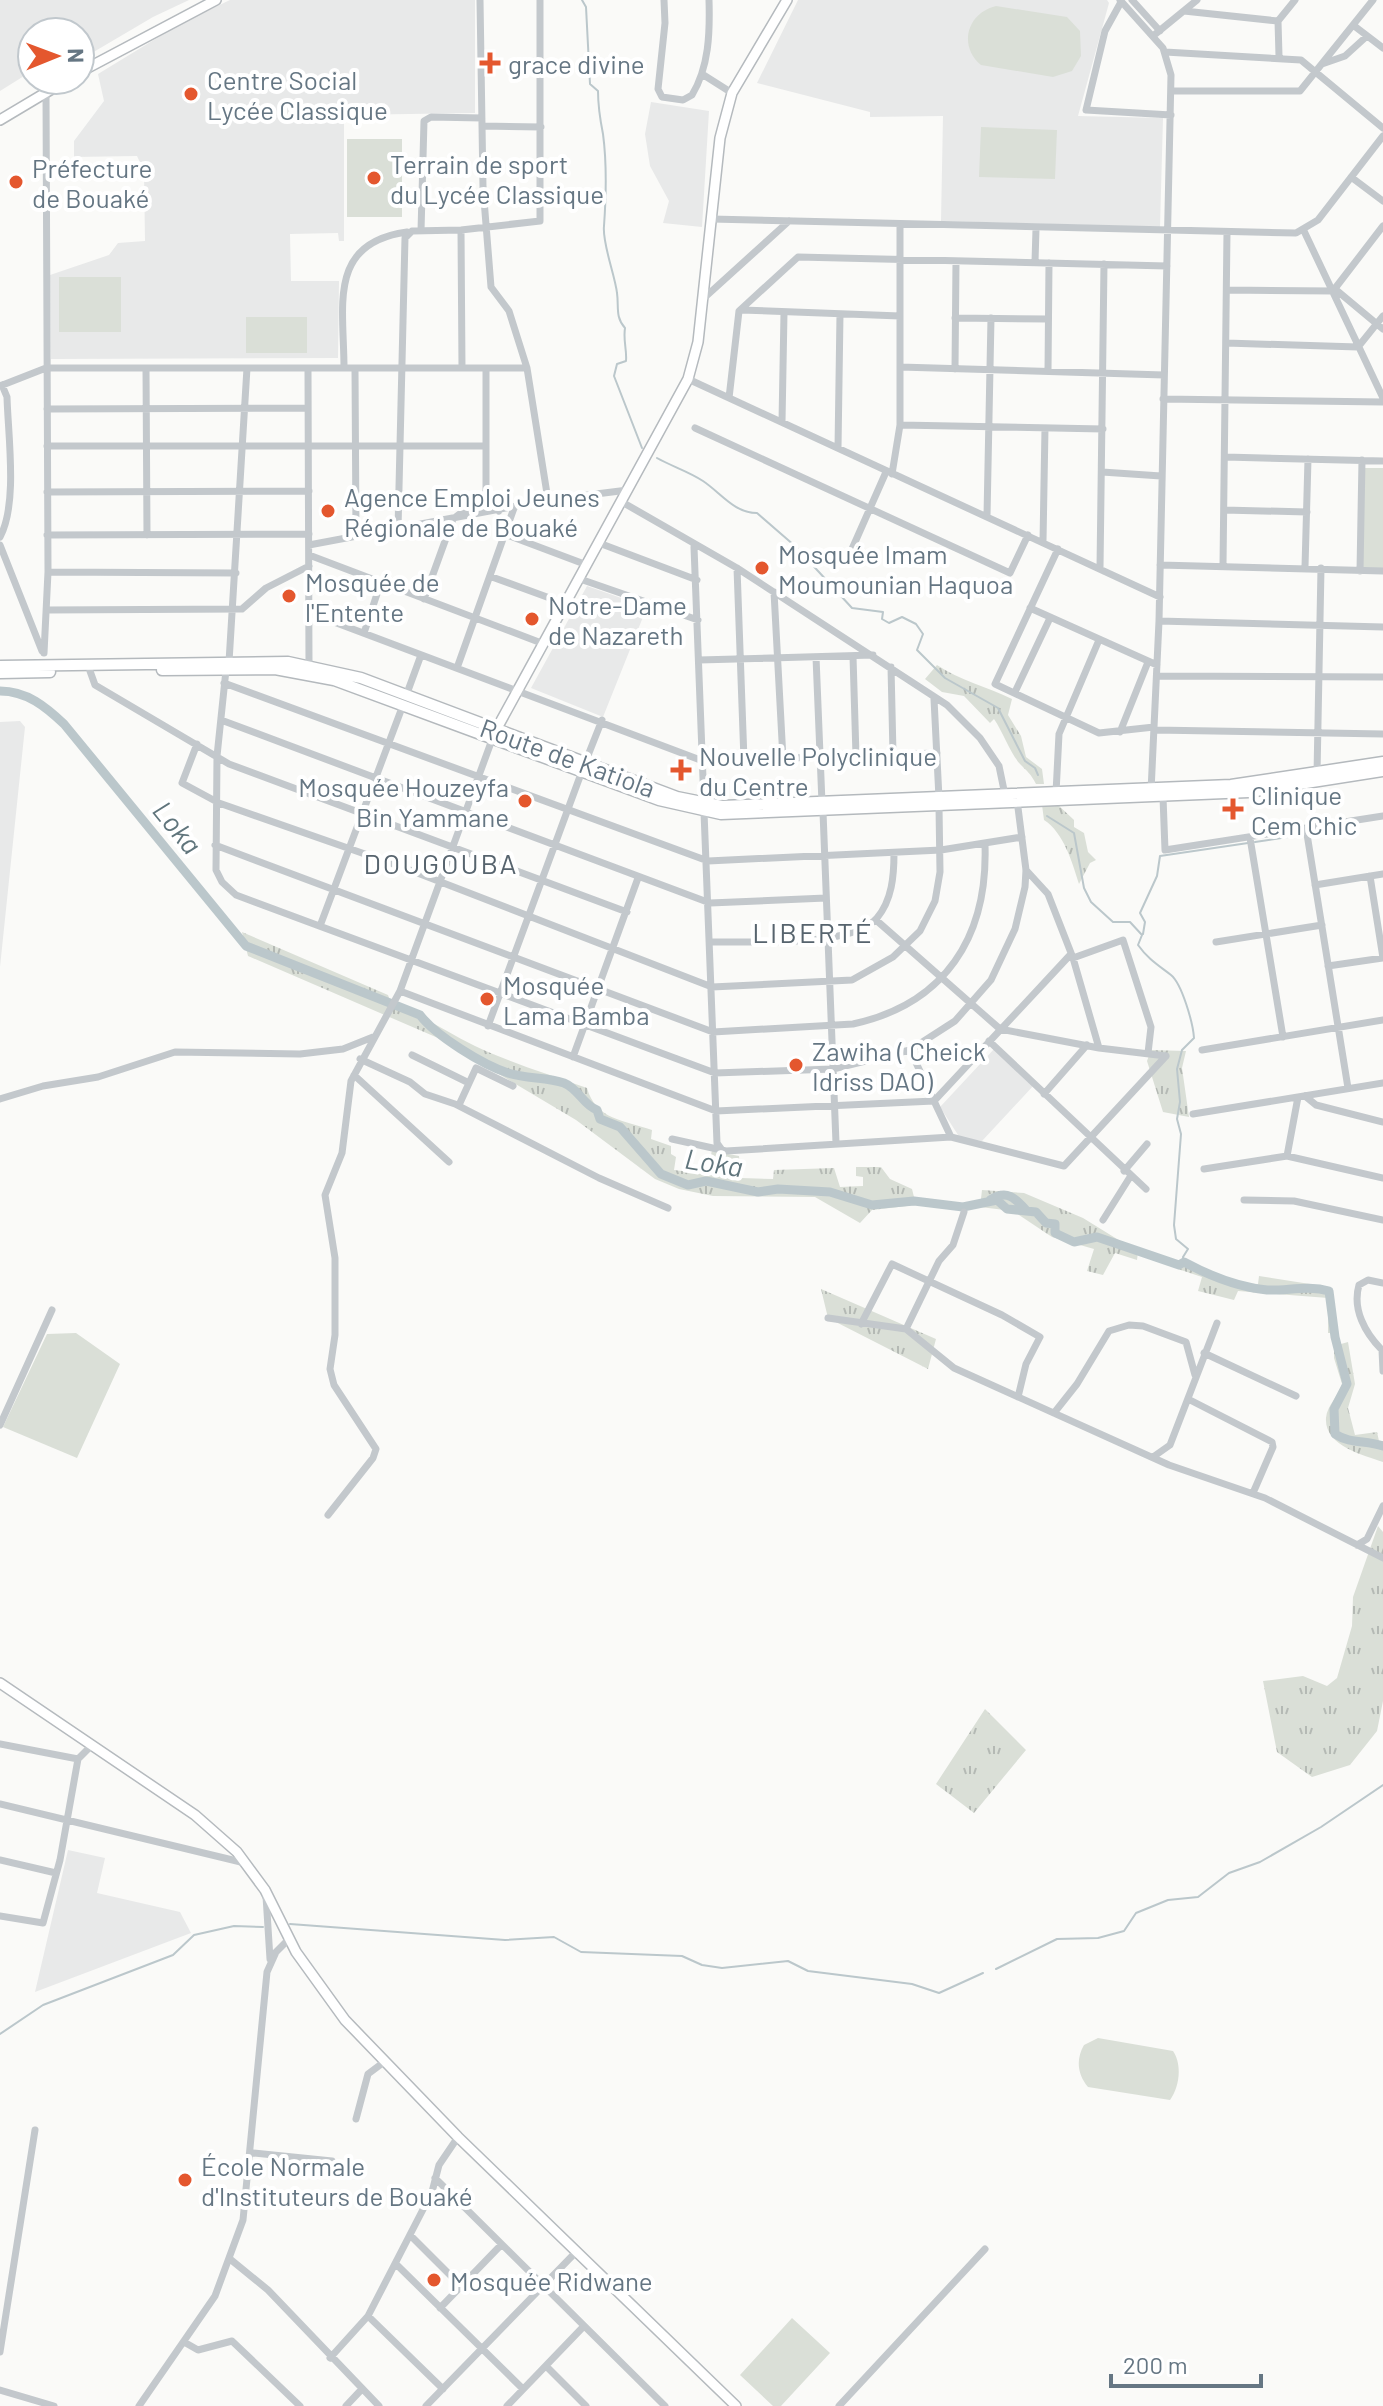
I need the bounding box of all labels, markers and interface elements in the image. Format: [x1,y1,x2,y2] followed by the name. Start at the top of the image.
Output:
[16,16,96,96] north arrow
[64,48,90,63] text: N
[508,48,645,79] place label: grace divine
[479,52,501,74] marker: grace divine
[207,64,388,125] place label: Centre Social Lycée Classique
[182,85,200,103] marker: Centre Social Lycée Classique
[390,148,604,209] place label: Terrain de sport du Lycée Classique
[32,152,152,213] place label: Préfecture de Bouaké
[365,169,383,187] marker: Terrain de sport du Lycée Classique
[7,173,25,191] marker: Préfecture de Bouaké
[344,481,600,542] place label: Agence Emploi Jeunes Régionale de Bouaké
[319,502,337,520] marker: Agence Emploi Jeunes Régionale de Bouaké
[778,538,1013,599] place label: Mosquée Imam Moumounian Haquoa
[753,559,771,577] marker: Mosquée Imam Moumounian Haquoa
[305,566,440,627] place label: Mosquée de l'Entente
[280,587,298,605] marker: Mosquée de l'Entente
[548,589,687,650] place label: Notre-Dame de Nazareth
[523,610,541,628] marker: Notre-Dame de Nazareth
[476,711,660,803] street label: Route de Katiola
[699,740,937,801] place label: Nouvelle Polyclinique du Centre
[670,759,692,781] marker: Nouvelle Polyclinique du Centre
[298,771,509,832] place label: Mosquée Houzeyfa Bin Yammane
[1251,779,1357,840] place label: Clinique Cem Chic
[516,792,534,810] marker: Mosquée Houzeyfa Bin Yammane
[146,794,210,860] water label: Loka
[1222,798,1244,820] marker: Clinique Cem Chic
[363,846,519,880] district label: DOUGOUBA
[752,915,874,949] district label: LIBERTÉ
[503,969,649,1030] place label: Mosquée Lama Bamba
[478,990,496,1008] marker: Mosquée Lama Bamba
[812,1035,986,1096] place label: Zawiha ( Cheick Idriss DAO)
[787,1056,805,1074] marker: Zawiha ( Cheick Idriss DAO)
[683,1141,745,1183] water label: Loka
[201,2150,473,2211] place label: École Normale d'Instituteurs de Bouaké
[176,2171,194,2189] marker: École Normale d'Instituteurs de Bouaké
[450,2265,653,2296] place label: Mosquée Ridwane
[425,2271,443,2289] marker: Mosquée Ridwane
[1111,2338,1261,2388] scale bar
[1123,2350,1188,2379] text: 200 m

